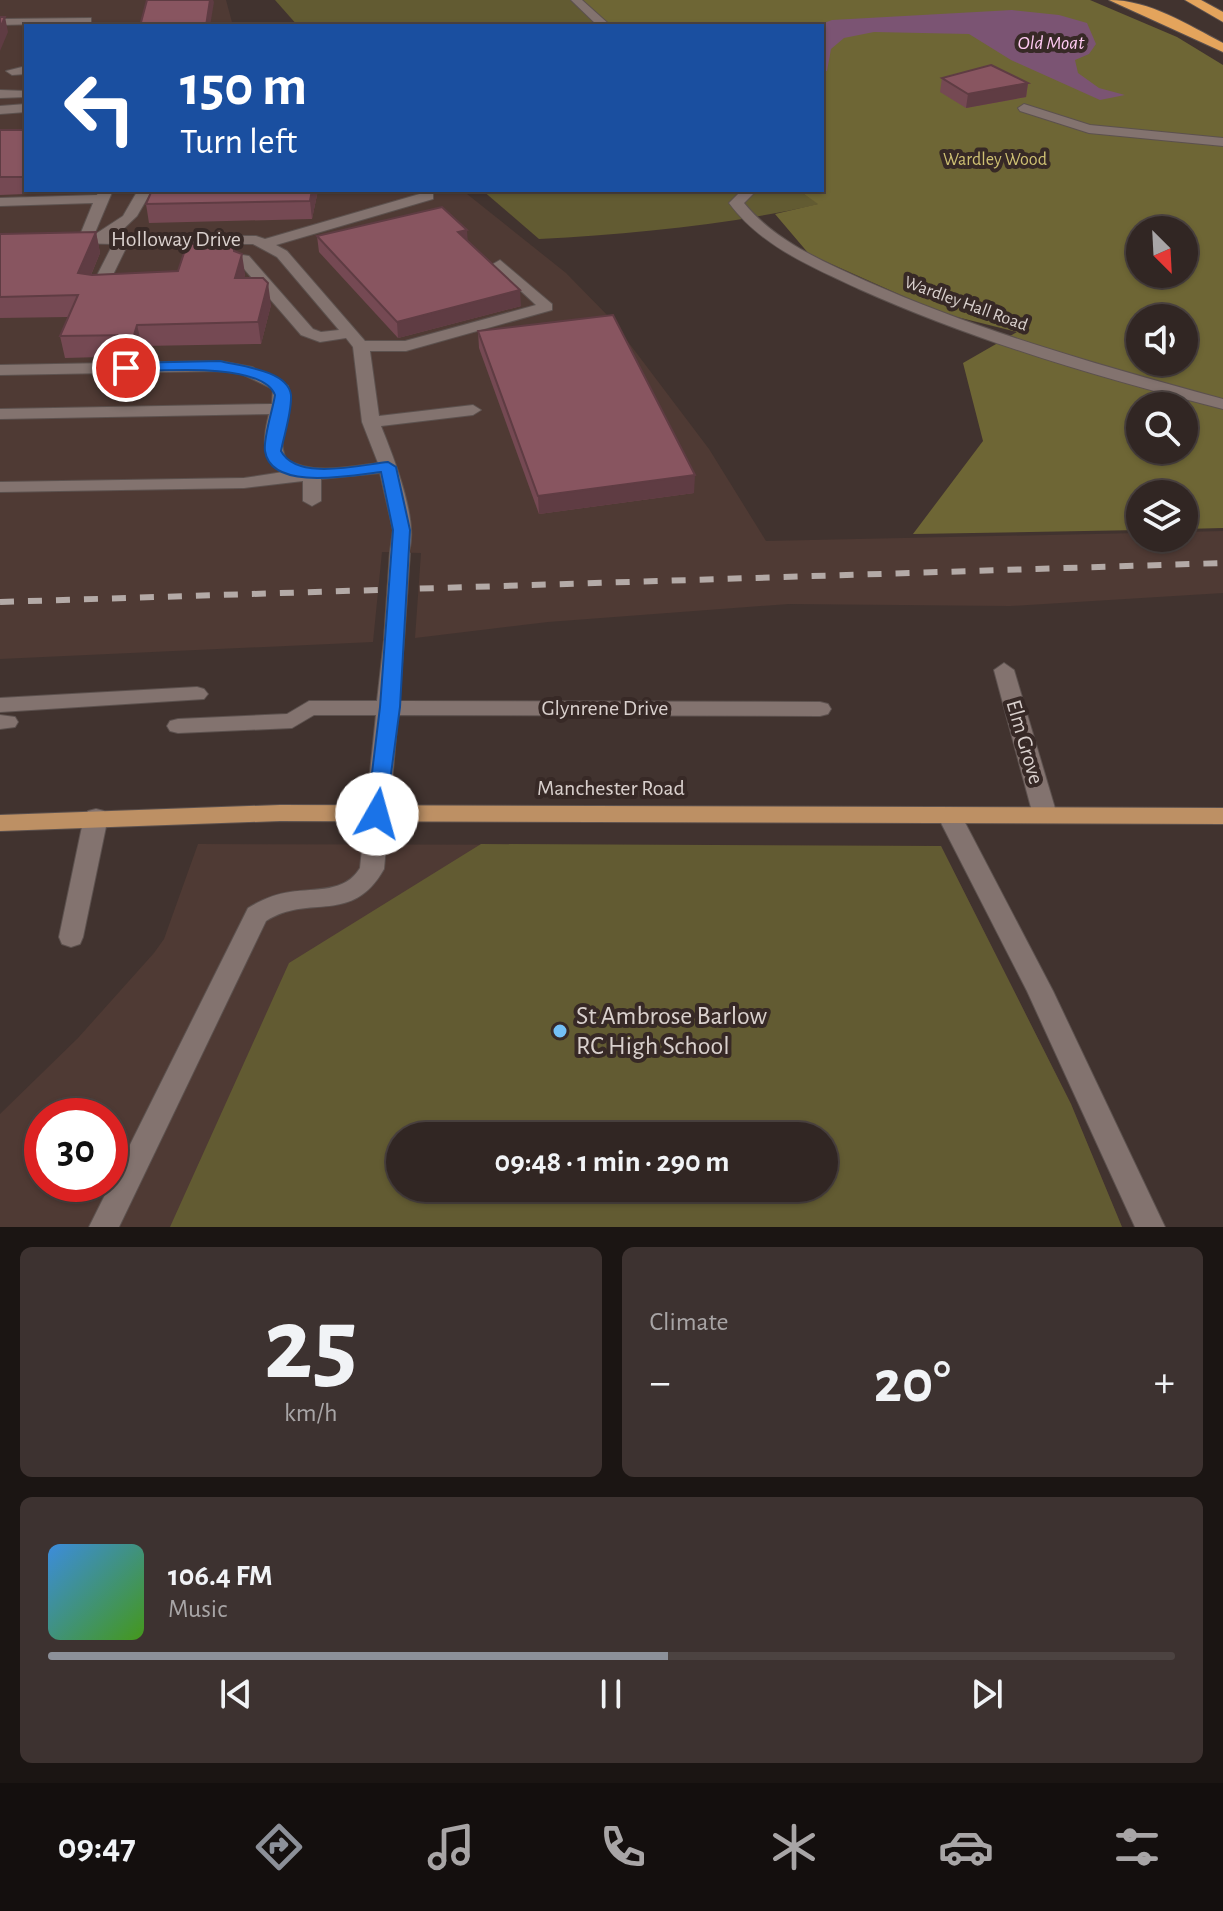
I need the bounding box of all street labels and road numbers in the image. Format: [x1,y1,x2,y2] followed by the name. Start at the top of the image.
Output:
[111,228,241,250] street label: Holloway Drive
[902,273,1030,335] street label: Wardley Hall Road
[541,697,669,719] street label: Glynrene Drive
[1002,697,1048,787] street label: Elm Grove
[537,777,685,799] street label: Manchester Road

